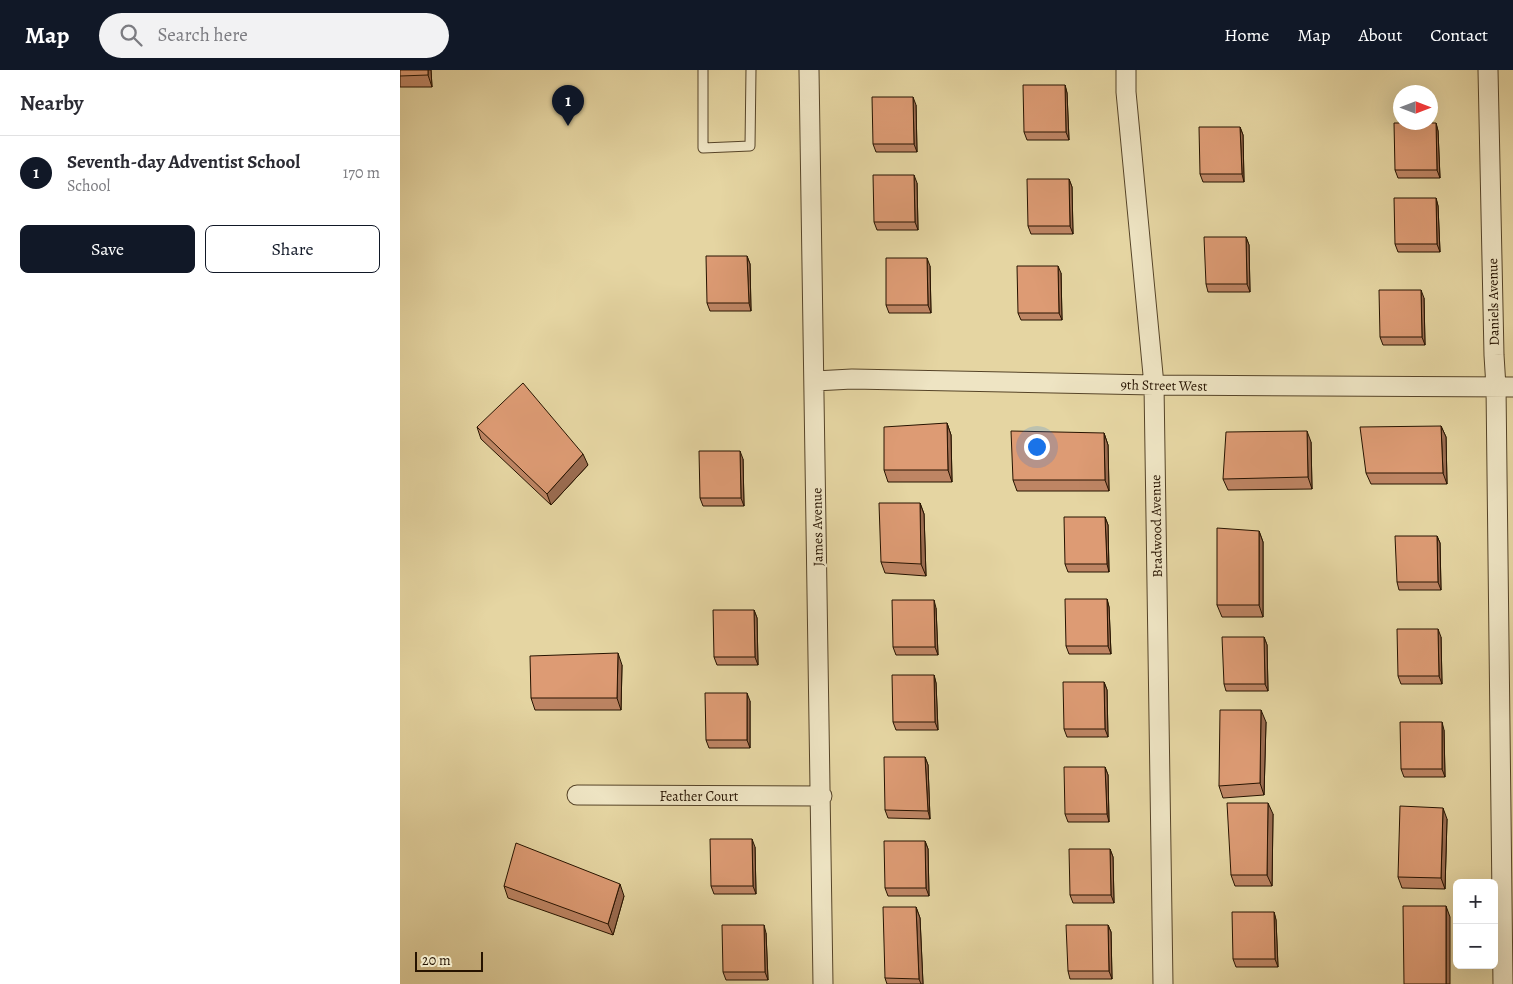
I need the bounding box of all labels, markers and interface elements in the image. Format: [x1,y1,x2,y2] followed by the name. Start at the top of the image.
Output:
[99,13,449,58] search box
[25,19,69,51] text: Map
[117,21,145,49] icon: search
[157,22,248,48] text: Search here
[1224,23,1269,47] text: Home
[1297,23,1330,47] text: Map
[1358,23,1402,47] text: About
[1430,23,1488,47] text: Contact
[552,85,584,126] pin: 1
[1393,85,1438,130] north arrow
[20,89,83,117] text: Nearby
[67,149,300,175] text: Seventh-day Adventist School
[33,162,39,184] text: 1
[343,162,380,184] text: 170 m
[67,175,110,197] text: School
[20,225,195,273] button: Save
[205,225,380,273] button: Share
[1483,258,1504,346] street label: Daniels Avenue
[1120,375,1208,396] street label: 9th Street West
[1024,434,1050,460] your location
[1146,474,1167,578] street label: Bradwood Avenue
[807,487,828,567] street label: James Avenue
[660,787,739,806] street label: Feather Court
[1453,879,1498,969] map controls
[1453,879,1498,924] button: +
[1453,924,1498,969] button: −
[415,949,482,972] scale bar
[422,951,451,970] text: 20 m

